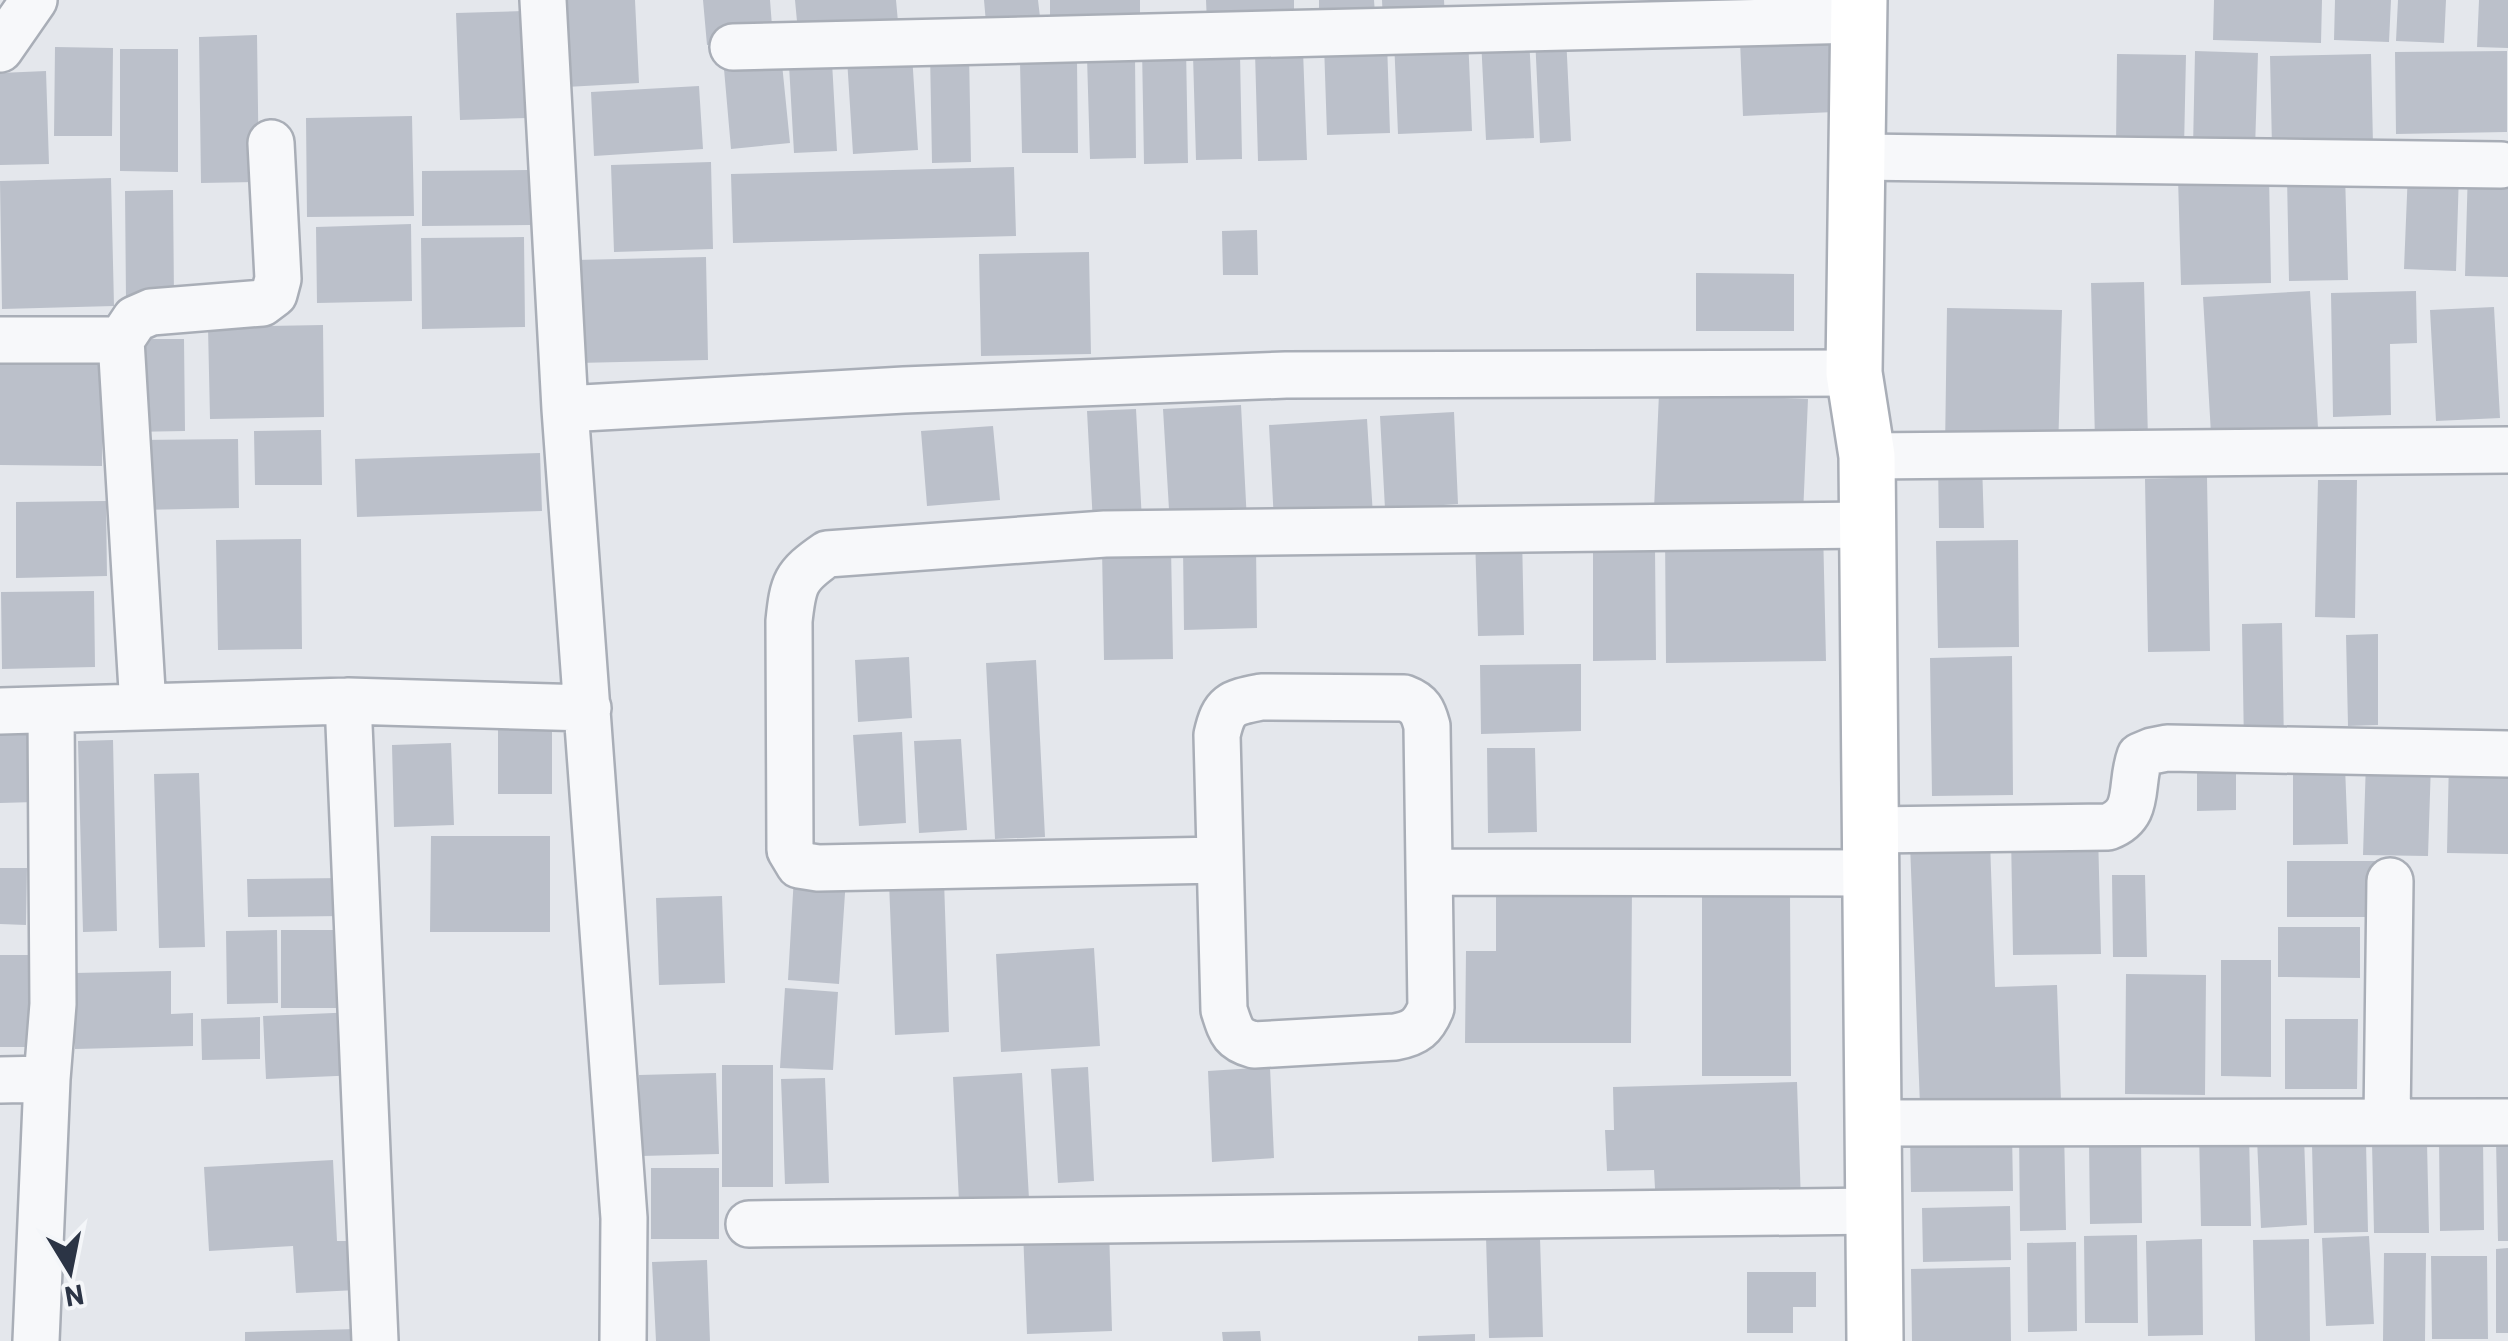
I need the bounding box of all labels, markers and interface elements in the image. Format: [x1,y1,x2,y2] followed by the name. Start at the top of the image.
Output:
[20,1221,120,1321] north arrow
[62,1278,87,1315] text: N

